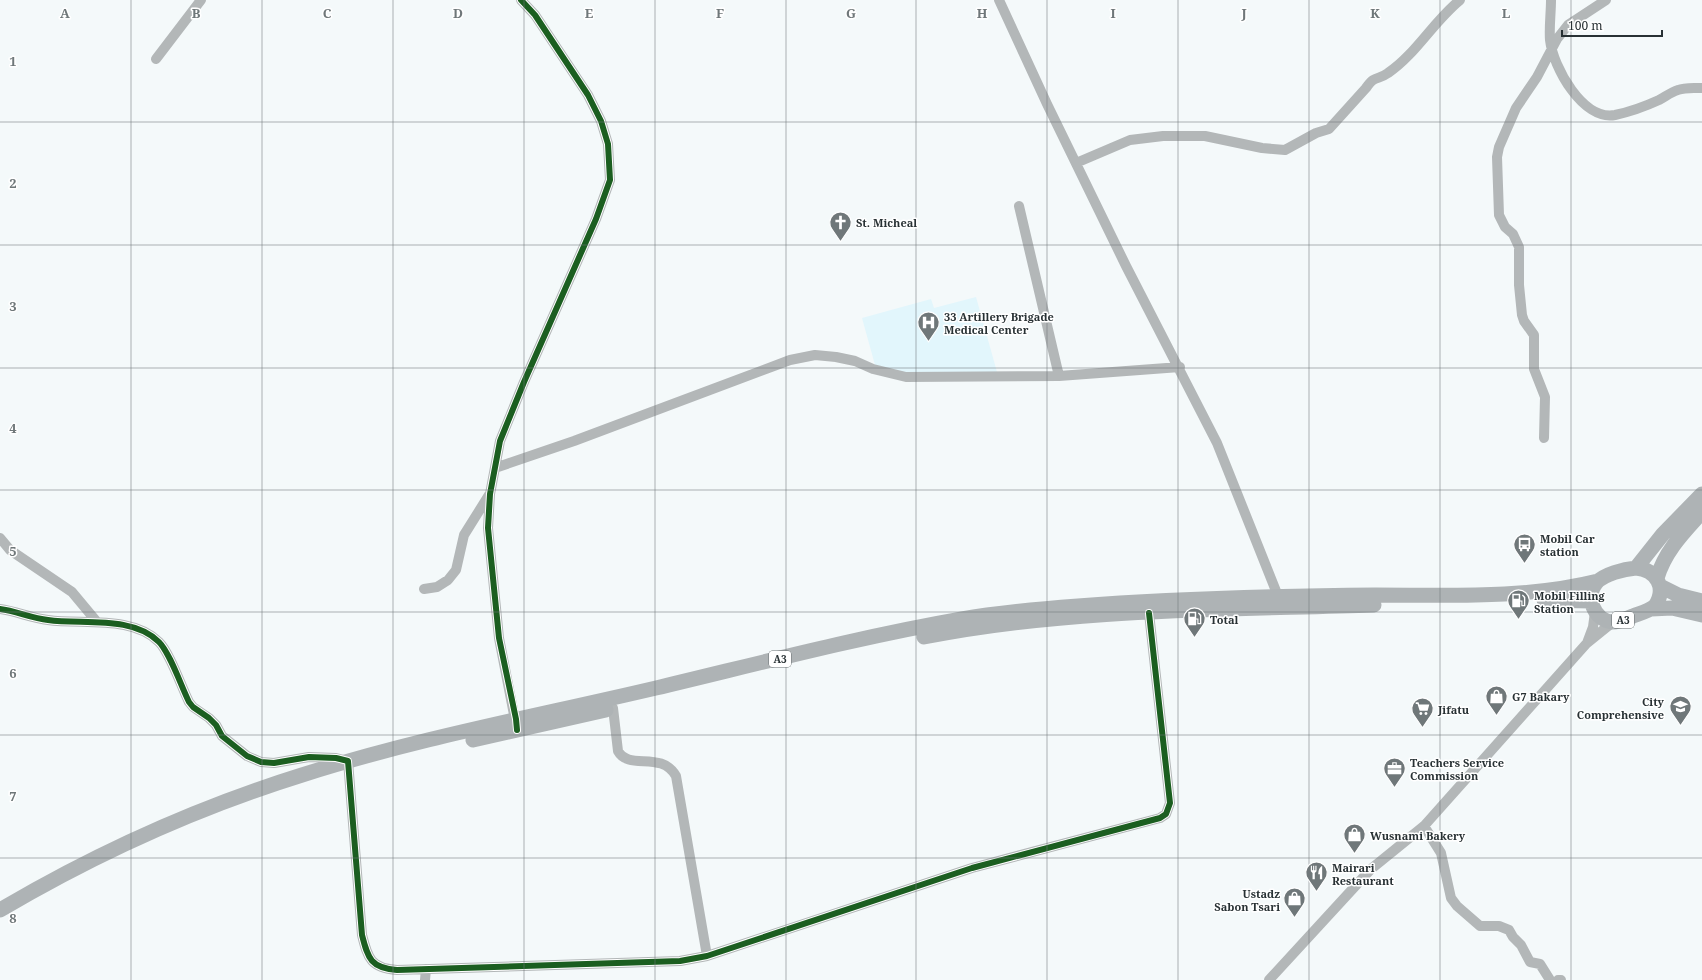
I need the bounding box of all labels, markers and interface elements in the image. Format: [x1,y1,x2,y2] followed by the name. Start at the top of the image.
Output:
[60,4,70,22] text: A
[192,4,201,22] text: B
[323,4,332,22] text: C
[453,4,463,22] text: D
[585,4,594,22] text: E
[716,4,724,22] text: F
[846,4,856,22] text: G
[977,4,988,22] text: H
[1110,4,1116,22] text: I
[1240,4,1247,22] text: J
[1370,4,1380,22] text: K
[1502,4,1511,22] text: L
[1562,12,1662,38] scale bar
[1568,17,1603,34] text: 100 m
[9,52,17,70] text: 1
[9,174,17,192] text: 2
[828,209,854,242] church icon: St. Micheal
[856,215,917,230] place label: St. Micheal
[9,297,17,315] text: 3
[915,309,941,342] hospital icon: 33 Artillery Brigade Medical Center
[944,309,1054,337] place label: 33 Artillery Brigade Medical Center
[9,419,17,437] text: 4
[1511,531,1537,564] bus stop icon: Mobil Car station
[1540,531,1595,559] place label: Mobil Car station
[9,542,17,560] text: 5
[1506,588,1532,621] fuel station icon: Mobil Filling Station
[1534,588,1606,616] place label: Mobil Filling Station
[1182,606,1208,639] fuel station icon: Total
[1210,612,1239,627] place label: Total
[1612,612,1634,628] road number: A3
[769,651,791,667] road number: A3
[9,664,17,682] text: 6
[1484,683,1510,716] shop icon: G7 Bakary
[1512,689,1570,704] place label: G7 Bakary
[1577,694,1665,722] place label: City Comprehensive
[1667,694,1693,727] school or university icon: City Comprehensive
[1409,696,1435,729] supermarket icon: Jifatu
[1437,702,1470,717] place label: Jifatu
[1382,755,1408,788] office icon: Teachers Service Commission
[1410,755,1504,783] place label: Teachers Service Commission
[9,787,17,805] text: 7
[1342,822,1368,855] shop icon: Wusnami Bakery
[1370,828,1466,843] place label: Wusnami Bakery
[1303,860,1329,893] restaurant icon: Mairari Restaurant
[1332,860,1394,888] place label: Mairari Restaurant
[1214,886,1280,914] place label: Ustadz Sabon Tsari
[1282,886,1308,919] shop icon: Ustadz Sabon Tsari
[9,909,17,927] text: 8

